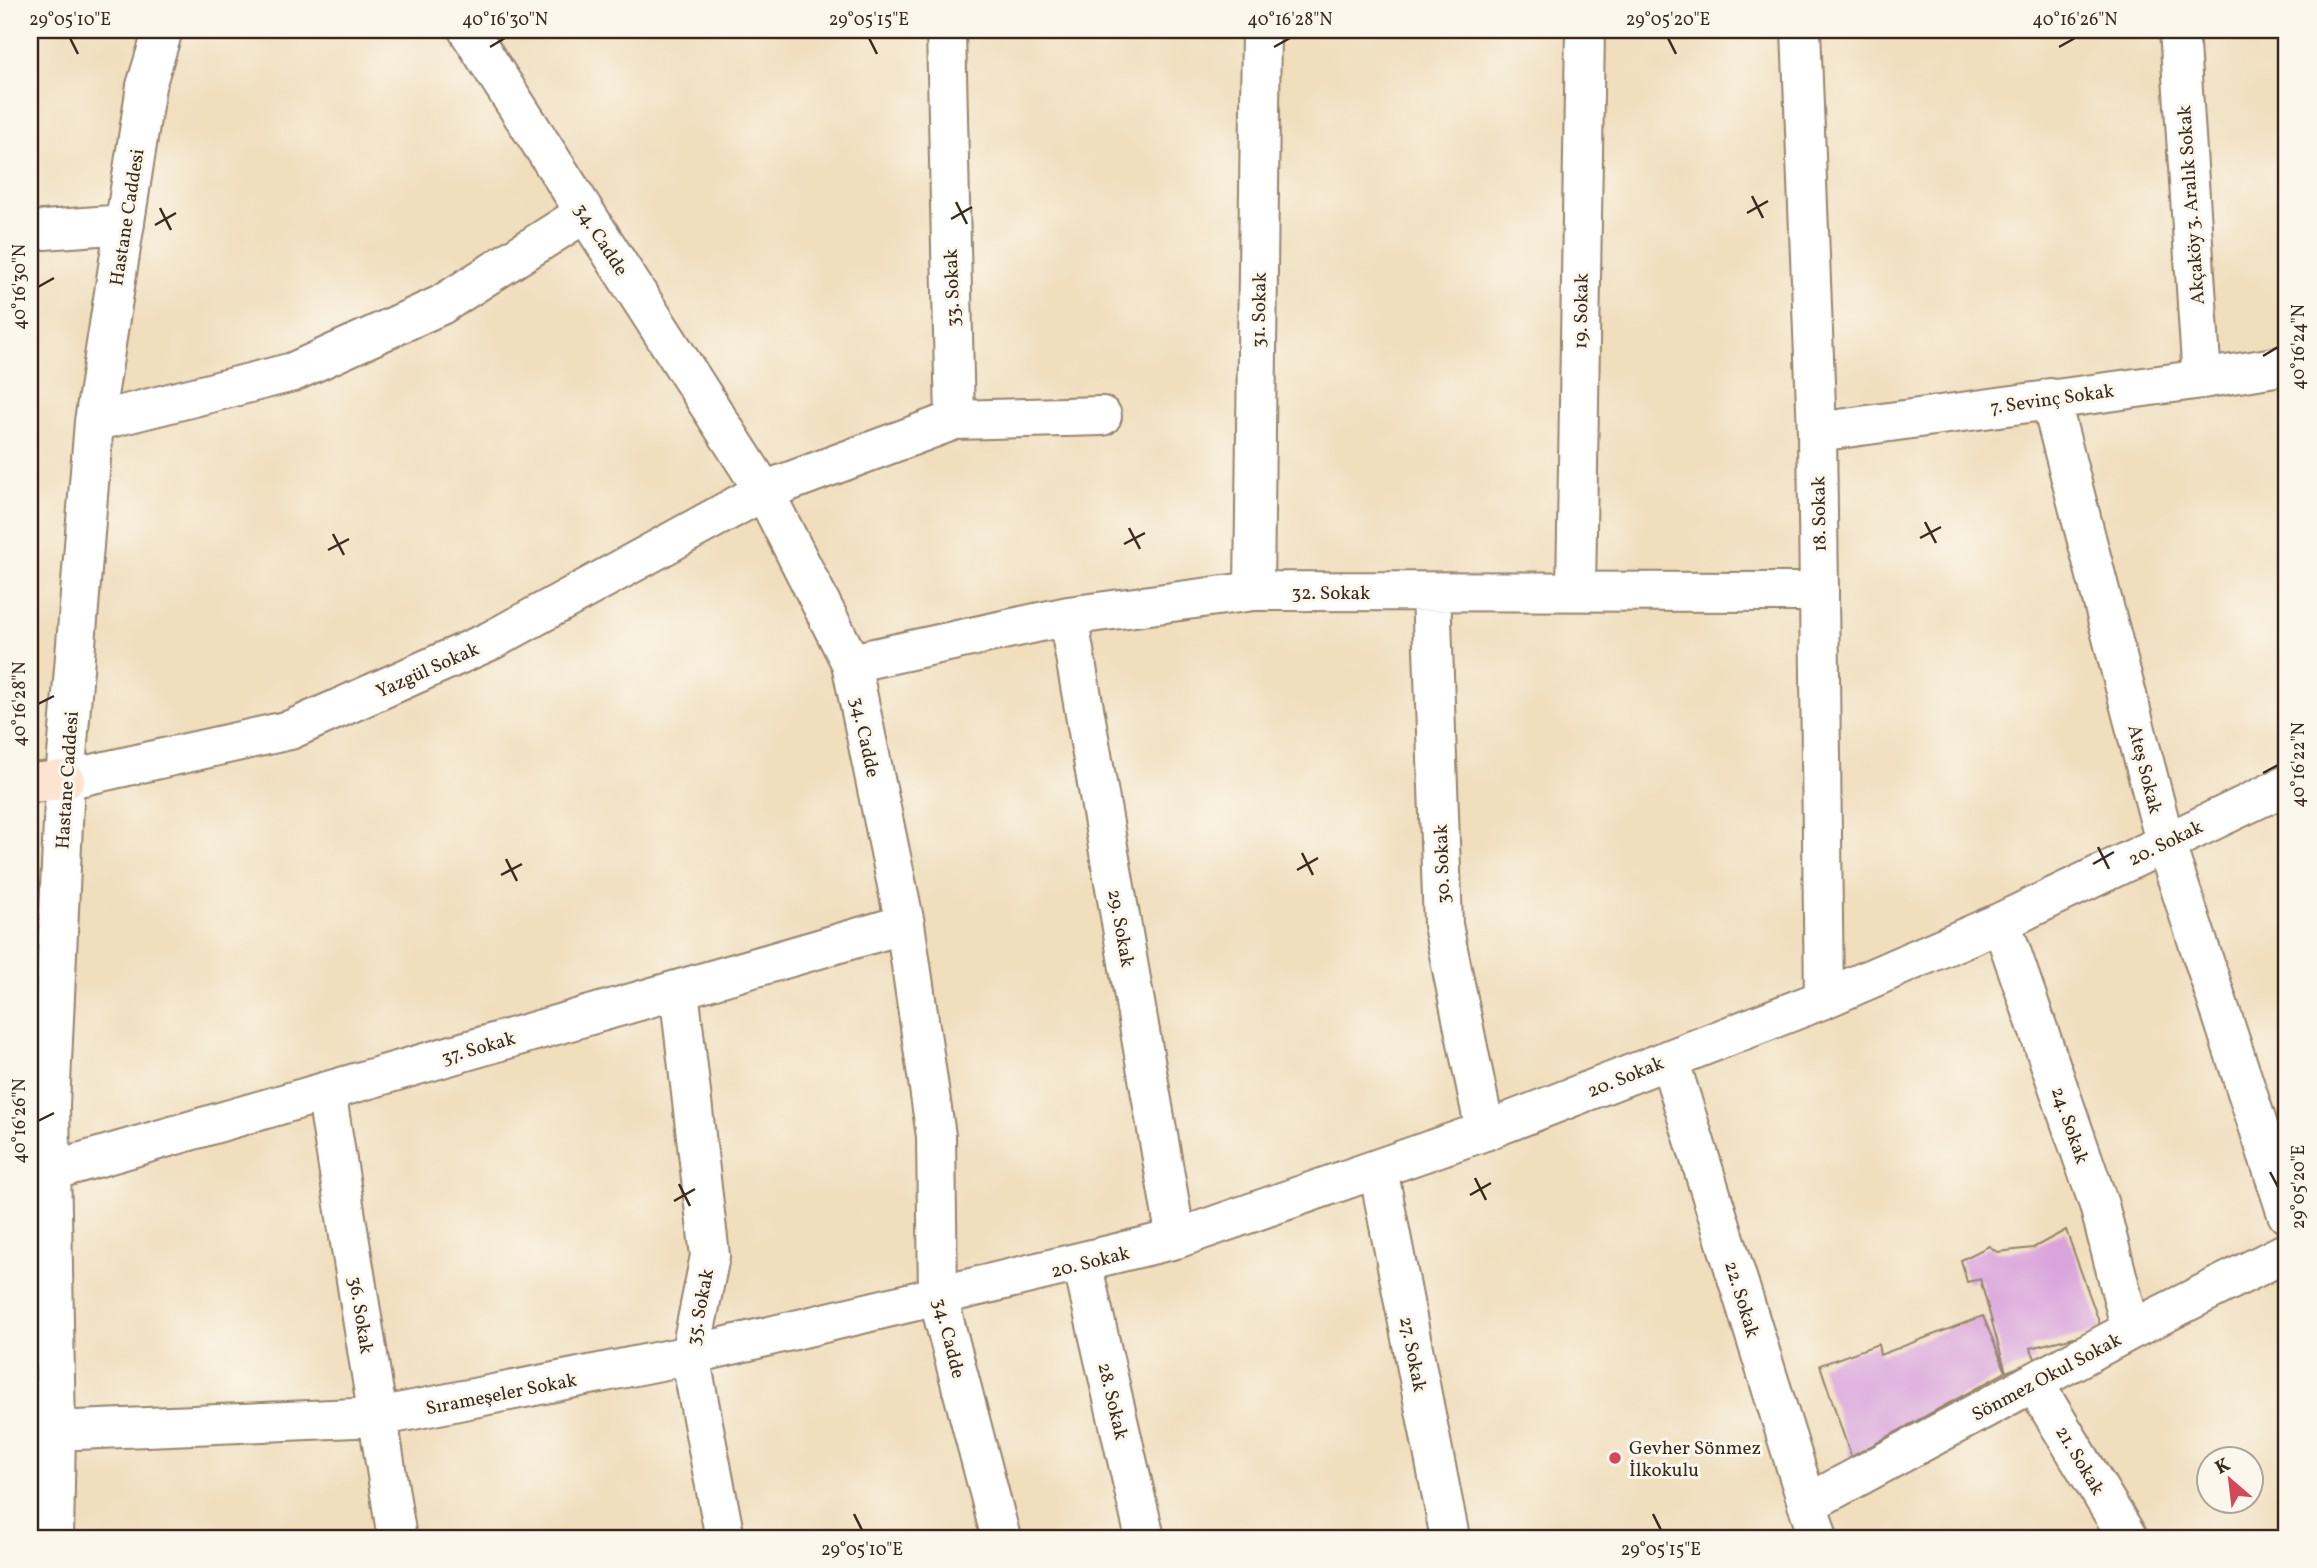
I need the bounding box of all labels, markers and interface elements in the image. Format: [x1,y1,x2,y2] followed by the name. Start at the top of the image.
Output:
[29,8,111,33] text: 29°05'10"E
[462,8,548,33] text: 40°16'30"N
[829,8,909,33] text: 29°05'15"E
[1247,8,1333,33] text: 40°16'28"N
[1626,8,1710,33] text: 29°05'20"E
[2032,8,2118,33] text: 40°16'26"N
[2172,104,2212,305] street label: Akçaköy 3. Aralık Sokak
[104,147,152,288] street label: Hastane Caddesi
[567,199,633,281] street label: 34. Cadde
[8,244,33,330] text: 40°16'30"N
[939,248,967,327] street label: 33. Sokak
[1246,272,1274,348] street label: 31. Sokak
[1568,273,1596,349] street label: 19. Sokak
[2287,304,2312,390] text: 40°16'24"N
[1989,378,2116,422] street label: 7. Sevinç Sokak
[1806,476,1834,552] street label: 18. Sokak
[1292,581,1370,607] street label: 32. Sokak
[372,637,483,705] street label: Yazgül Sokak
[8,661,33,747] text: 40°16'28"N
[843,695,885,780] street label: 34. Cadde
[50,710,86,850] street label: Hastane Caddesi
[2120,722,2168,817] street label: Ateş Sokak
[2287,722,2312,808] text: 40°16'22"N
[2124,815,2208,873] street label: 20. Sokak
[1429,824,1457,904] street label: 30. Sokak
[1100,887,1140,969] street label: 29. Sokak
[438,1026,519,1072] street label: 37. Sokak
[1584,1051,1668,1105] street label: 20. Sokak
[8,1078,33,1164] text: 40°16'26"N
[2044,1084,2094,1168] street label: 24. Sokak
[2287,1145,2312,1229] text: 29°05'20"E
[1048,1241,1133,1285] street label: 20. Sokak
[1717,1258,1765,1341] street label: 22. Sokak
[681,1267,721,1348] street label: 35. Sokak
[341,1275,379,1356] street label: 36. Sokak
[926,1296,971,1381] street label: 34. Cadde
[1392,1315,1432,1394] street label: 27. Sokak
[1968,1327,2126,1428] street label: Sönmez Okul Sokak
[1091,1360,1134,1443] street label: 28. Sokak
[423,1368,579,1422] street label: Sırameşeler Sokak
[2048,1422,2110,1500] street label: 21. Sokak
[1629,1436,1761,1484] place label: Gevher Sönmez İlkokulu
[2194,1446,2264,1516] north arrow
[1607,1450,1623,1466] marker: Gevher Sönmez İlkokulu
[2211,1452,2235,1481] text: K
[821,1538,903,1563] text: 29°05'10"E
[1621,1538,1701,1563] text: 29°05'15"E

